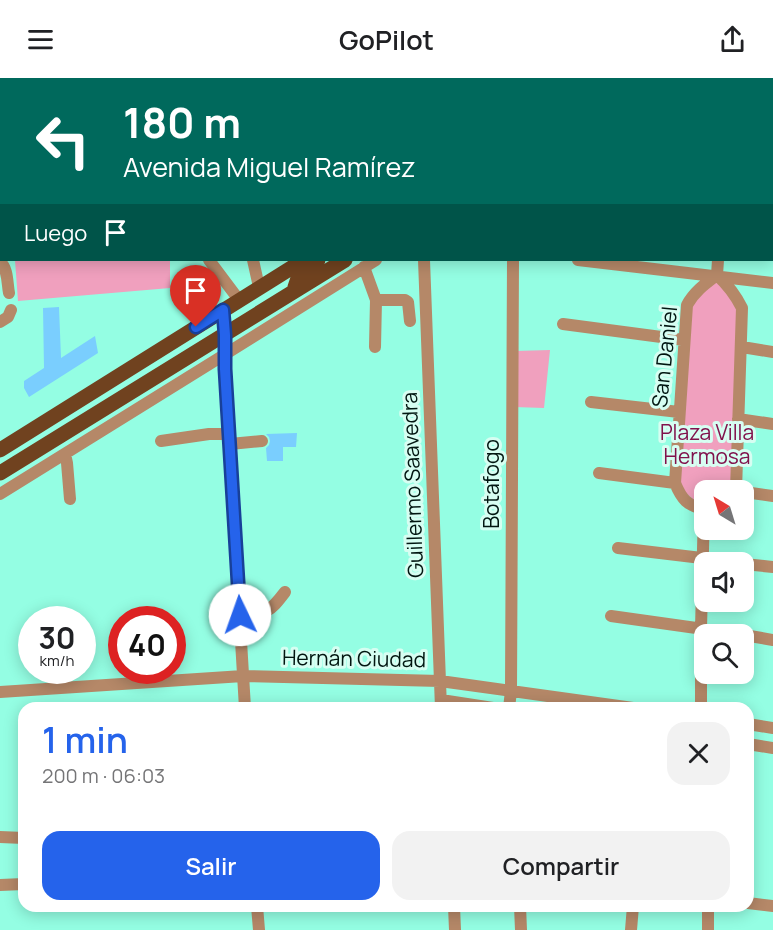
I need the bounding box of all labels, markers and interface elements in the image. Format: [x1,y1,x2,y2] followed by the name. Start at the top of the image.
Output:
[339,21,434,58] text: GoPilot
[24,23,57,56] icon: menu
[716,23,749,56] icon: share
[123,93,241,151] text: 180 m
[24,102,102,180] icon: left
[123,148,416,185] text: Avenida Miguel Ramírez
[99,216,132,249] icon: arrive
[24,218,87,248] text: Luego
[170,265,221,327] pin
[179,274,212,307] icon: arrive
[645,305,683,409] street label: San Daniel
[395,392,429,578] street label: Guillermo Saavedra
[660,418,754,470] park label: Plaza Villa Hermosa
[477,439,505,529] street label: Botafogo
[694,480,754,540] north arrow
[694,480,754,684] map controls
[694,552,754,612] button: sound
[208,583,272,647] position arrow
[108,606,186,684] speed limit sign: 40
[38,617,76,658] text: 30
[694,624,754,684] button: search
[282,643,426,673] street label: Hernán Ciudad
[40,650,74,671] text: km/h
[42,715,128,764] text: 1 min
[667,722,730,785] button: close
[42,762,165,789] text: 200 m · 06:03
[42,831,380,900] button: Salir
[392,831,730,900] button: Compartir

